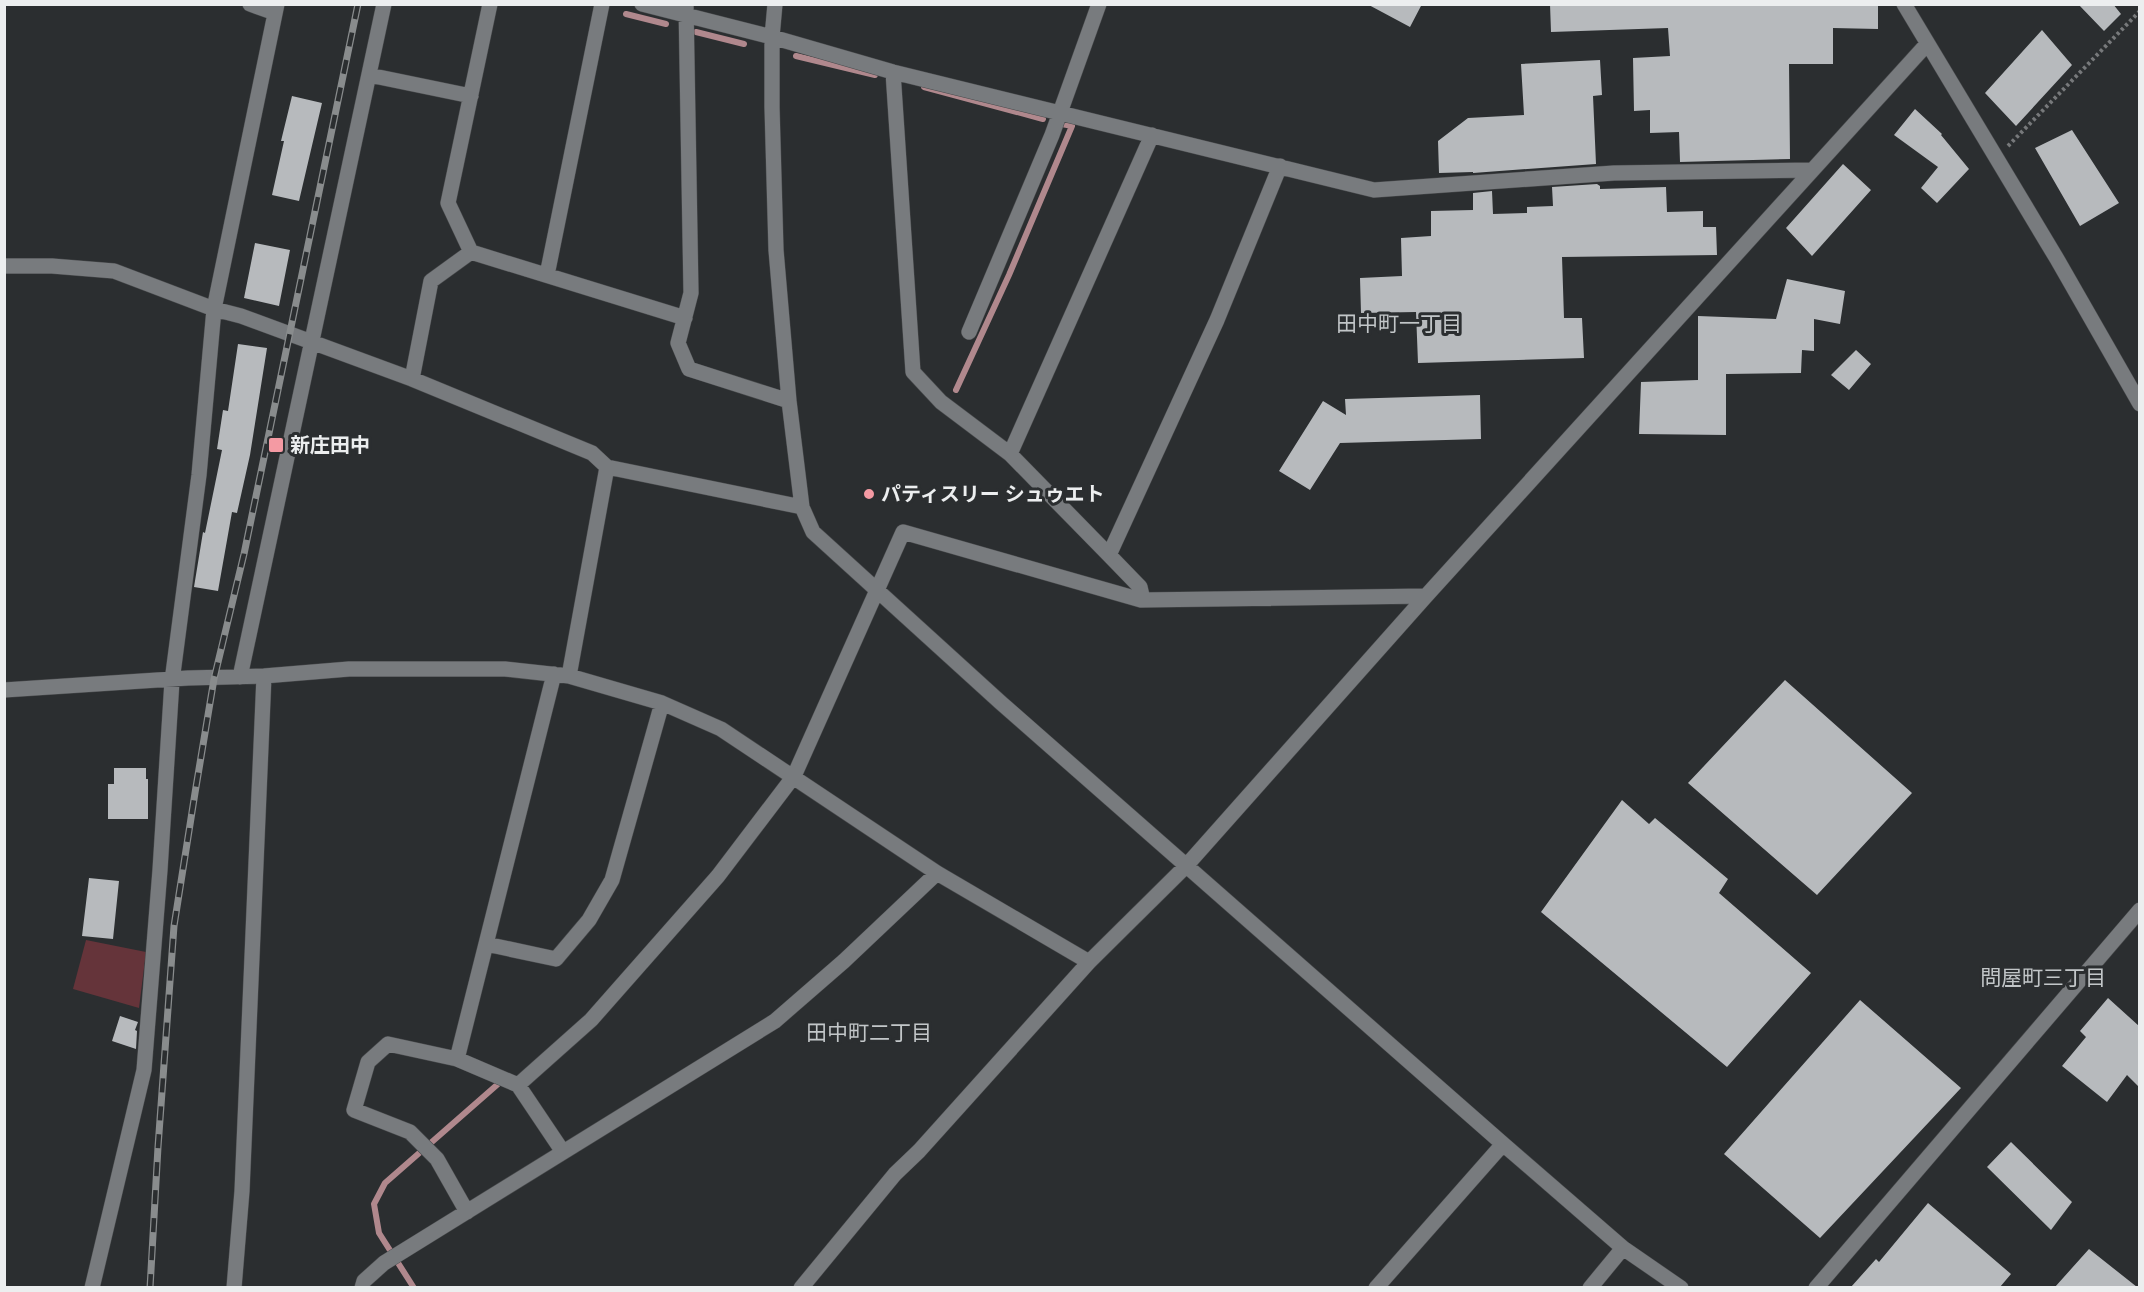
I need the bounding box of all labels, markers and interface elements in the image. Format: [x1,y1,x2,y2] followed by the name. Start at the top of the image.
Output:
[1336,312,1462,336] district label: 田中町一丁目
[290,434,370,457] place label: 新庄田中
[267,436,285,454] marker: 新庄田中
[881,483,1105,506] place label: パティスリー シュゥエト
[862,487,876,501] marker: パティスリー シュゥエト
[1980,966,2106,990] district label: 問屋町三丁目
[806,1021,932,1045] district label: 田中町二丁目

